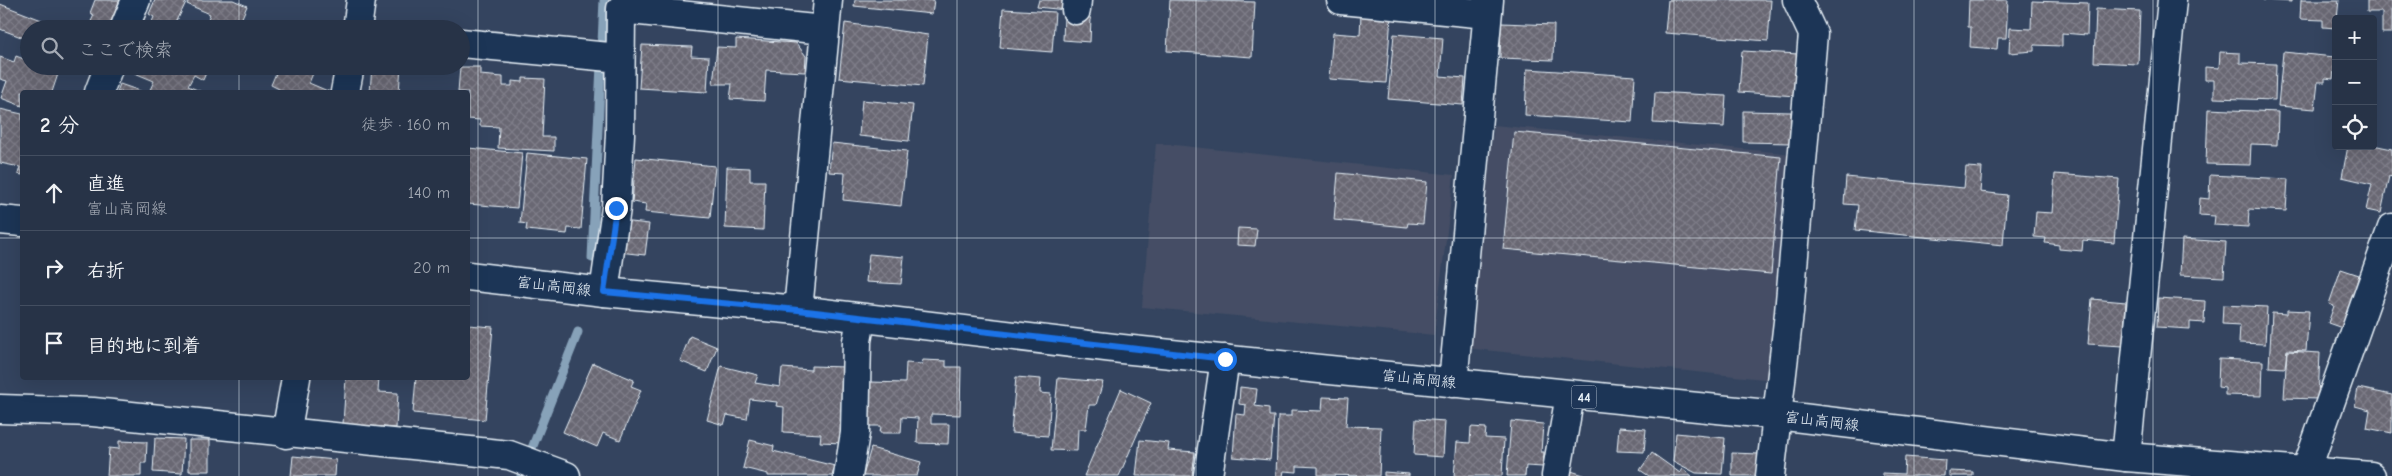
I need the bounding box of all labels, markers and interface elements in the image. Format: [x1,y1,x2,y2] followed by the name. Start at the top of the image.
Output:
[2332,15,2377,150] map controls
[2332,15,2377,60] button: +
[20,20,470,75] search box
[38,34,66,62] icon: search
[78,39,173,61] text: ここで検索
[2332,60,2377,105] button: −
[2332,105,2377,150] button: locate
[40,113,79,137] text: 2 分
[361,116,450,134] text: 徒歩 · 160 m
[87,173,125,195] text: 直進
[40,179,68,207] icon: ahead
[408,184,450,202] text: 140 m
[605,197,628,220] route end
[87,200,167,218] text: 富山高岡線
[40,254,68,282] icon: right
[413,259,450,277] text: 20 m
[87,260,125,282] text: 右折
[516,272,592,300] street label: 富山高岡線
[40,329,68,357] icon: arrive
[87,335,201,357] text: 目的地に到着
[1214,348,1237,371] route start
[1381,366,1457,392] street label: 富山高岡線
[1572,386,1596,408] road number: 44
[1784,407,1860,435] street label: 富山高岡線

